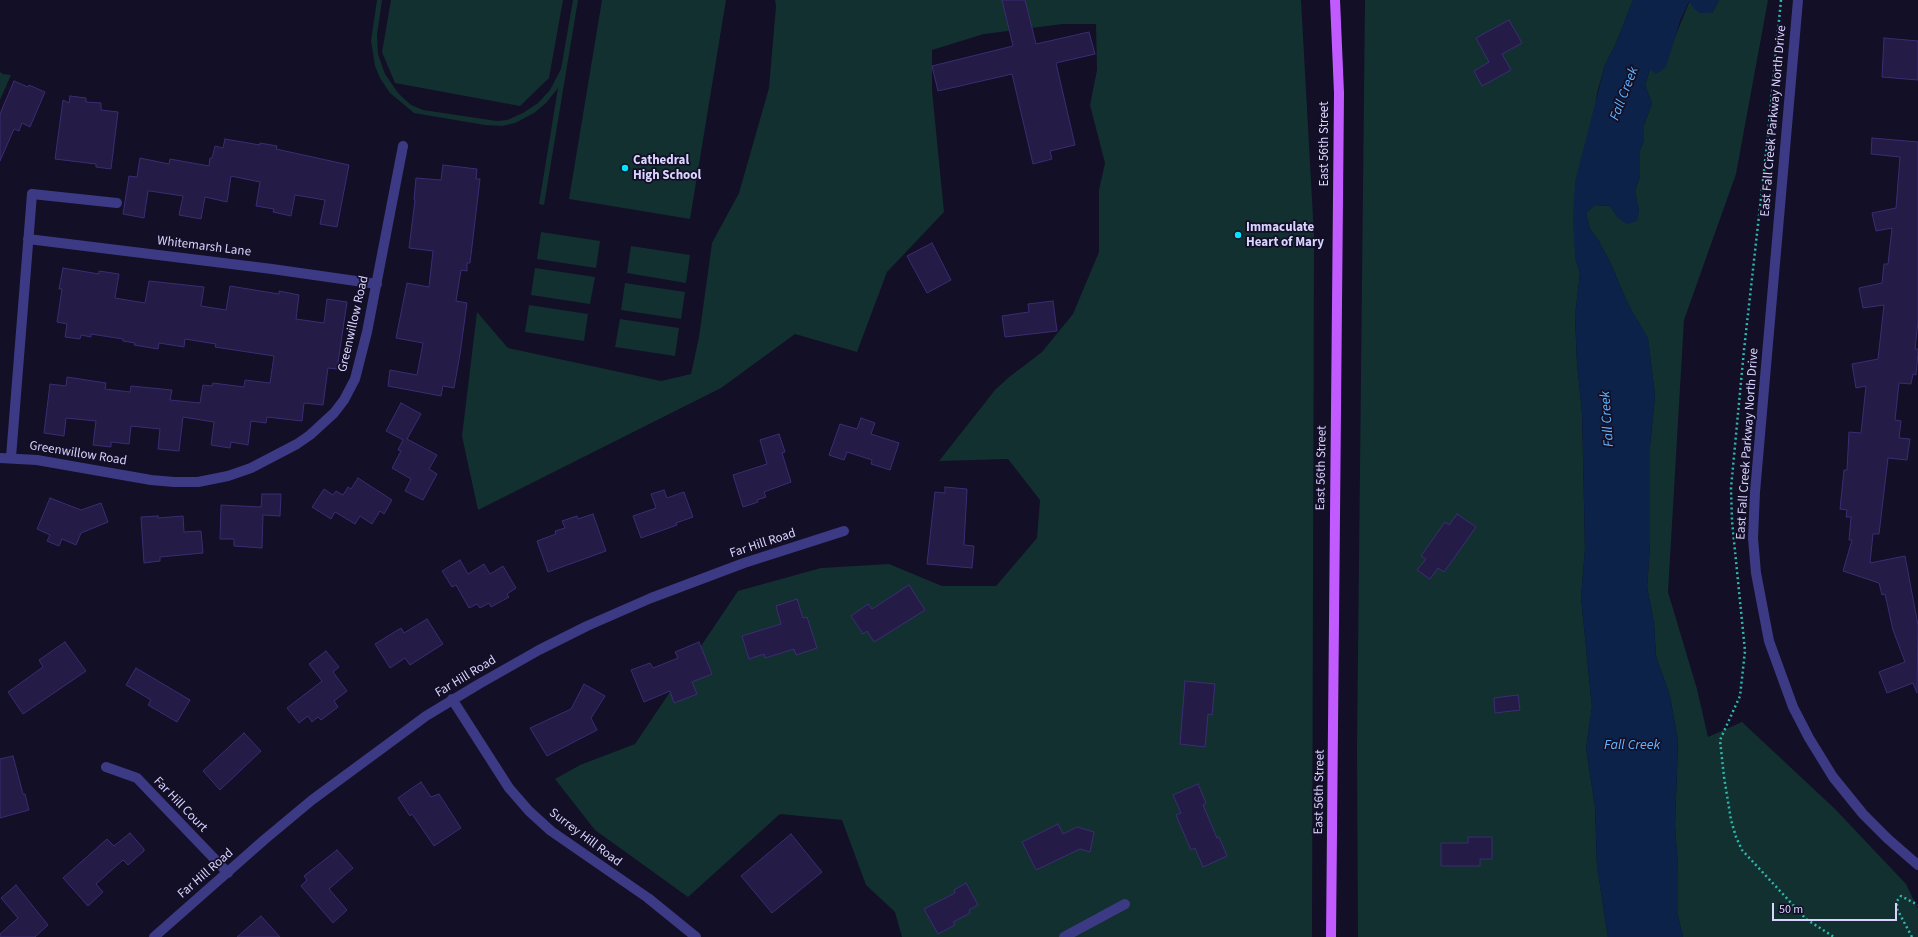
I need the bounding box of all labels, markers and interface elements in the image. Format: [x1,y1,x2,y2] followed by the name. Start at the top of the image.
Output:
[1758,25,1790,217] street label: East Fall Creek Parkway North Drive
[1607,65,1643,123] water label: Fall Creek
[1317,101,1333,187] street label: East 56th Street
[633,153,701,184] place label: Cathedral High School
[620,163,630,173] marker: Cathedral High School
[1246,220,1324,251] place label: Immaculate Heart of Mary
[1233,230,1243,240] marker: Immaculate Heart of Mary
[156,234,252,260] street label: Whitemarsh Lane
[335,274,373,374] street label: Greenwillow Road
[1734,348,1762,540] street label: East Fall Creek Parkway North Drive
[1598,390,1618,448] water label: Fall Creek
[1313,425,1331,511] street label: East 56th Street
[28,439,128,469] street label: Greenwillow Road
[728,526,798,562] street label: Far Hill Road
[433,653,499,701] street label: Far Hill Road
[1604,738,1660,754] water label: Fall Creek
[1311,749,1329,835] street label: East 56th Street
[150,774,210,836] street label: Far Hill Court
[546,806,624,870] street label: Surrey Hill Road
[175,846,237,902] street label: Far Hill Road
[1774,895,1899,921] scale bar
[1779,901,1803,918] text: 50 m

